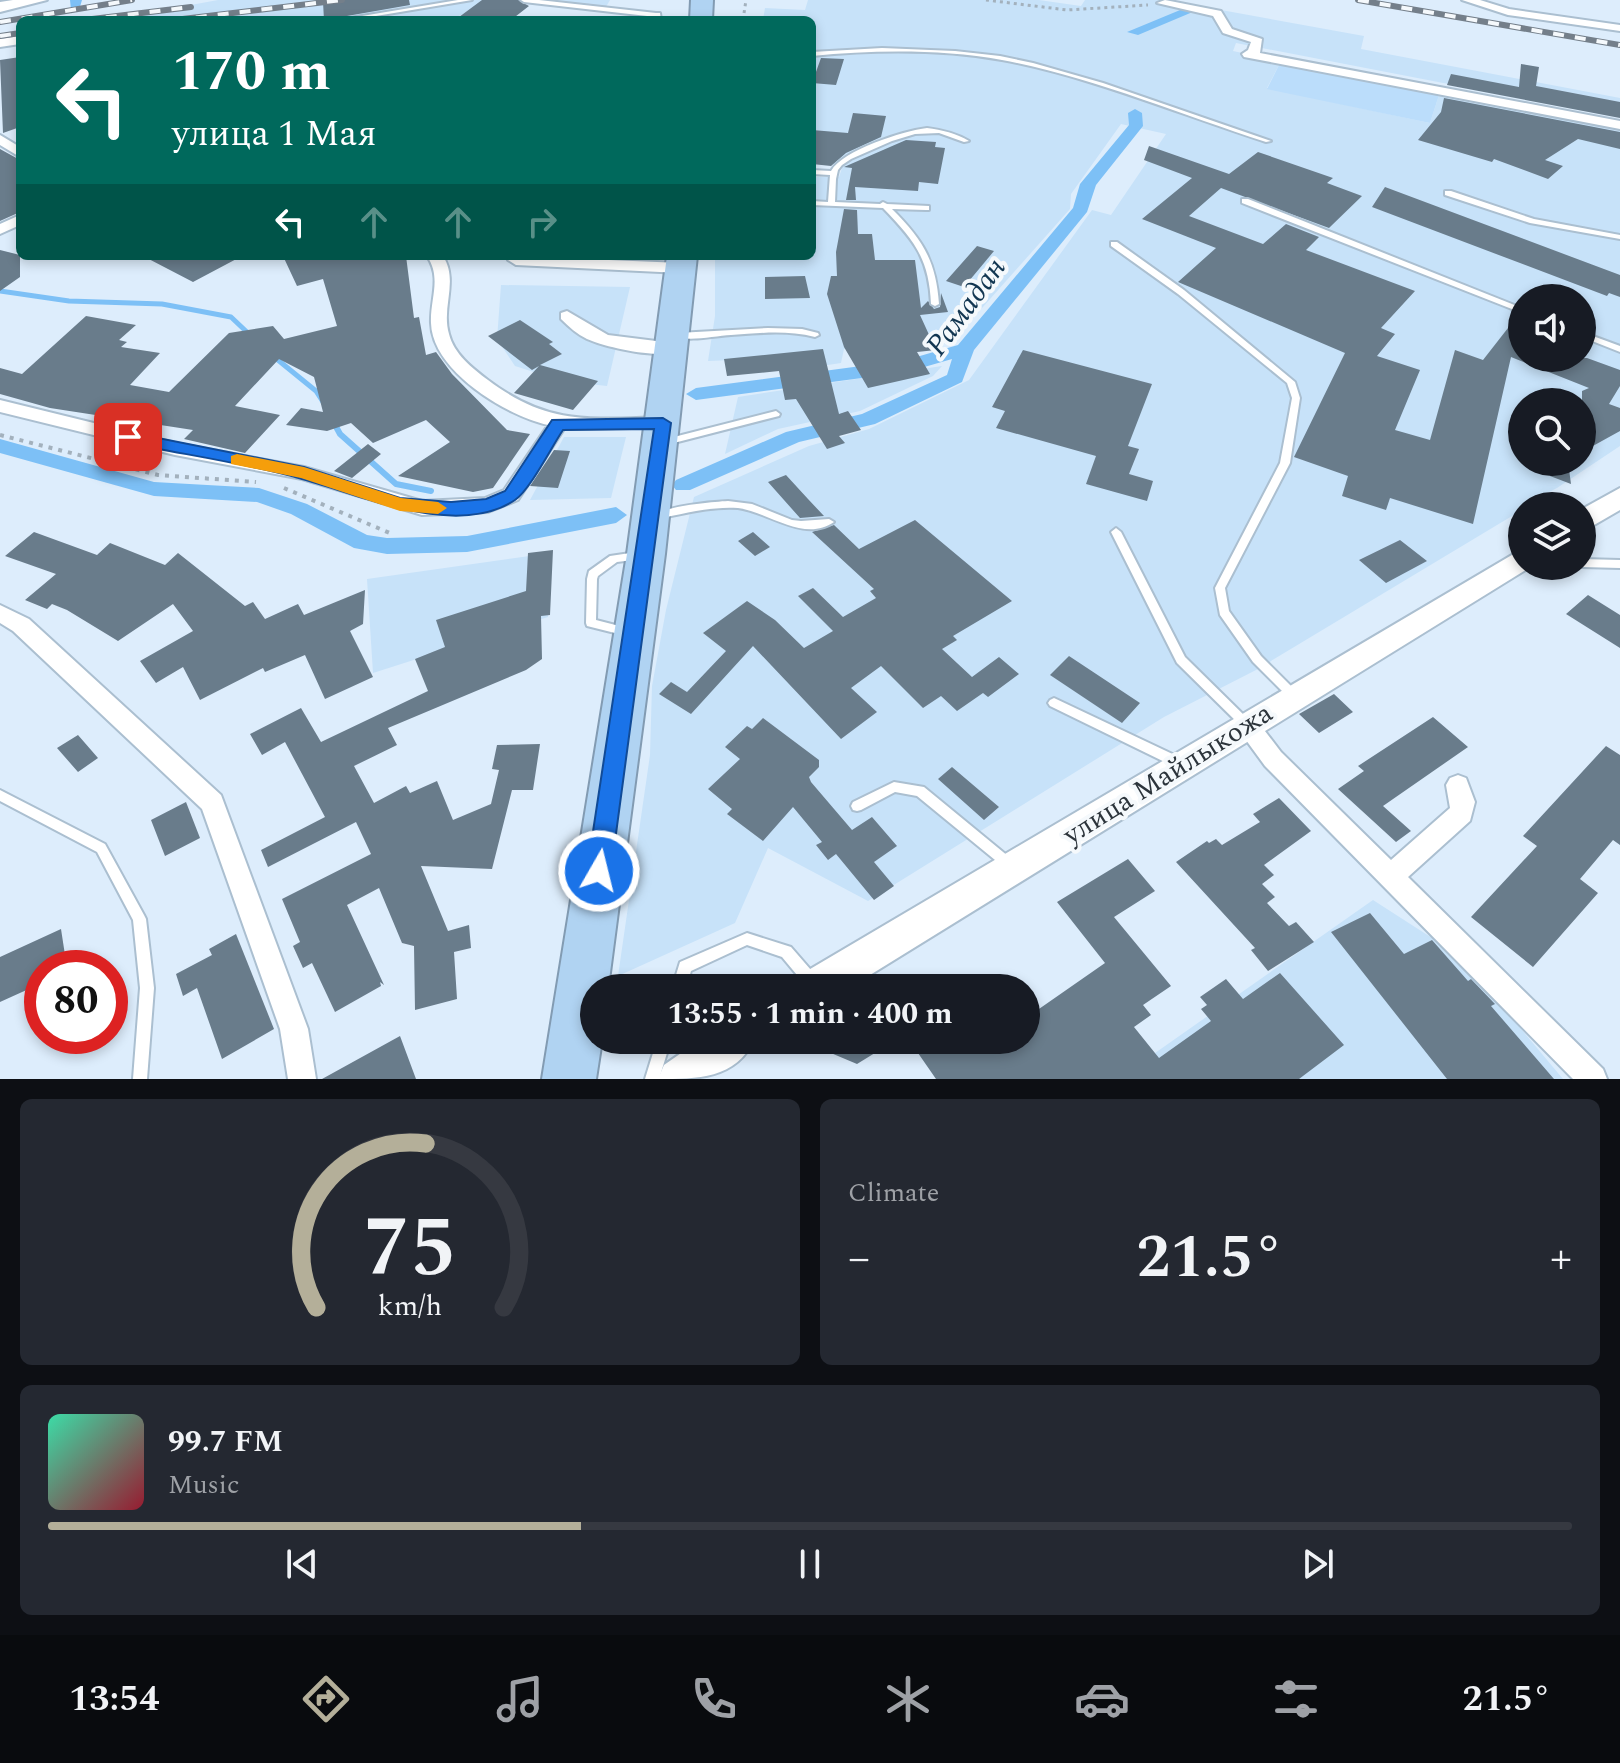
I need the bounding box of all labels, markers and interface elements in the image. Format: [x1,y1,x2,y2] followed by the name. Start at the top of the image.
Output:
[172,30,331,115] text: 170 m
[40,48,144,152] icon: left
[172,107,376,162] text: улица 1 Мая
[268,200,312,244] icon: left
[352,200,396,244] icon: ahead
[436,200,480,244] icon: ahead
[520,200,564,244] icon: right
[914,248,1018,366] water label: Рамадан
[1508,284,1596,580] map controls
[1508,284,1596,372] button: sound
[1508,388,1596,476] button: search
[94,403,162,471] pin
[106,415,150,459] icon: arrive
[1508,492,1596,580] button: layers
[1054,692,1282,856] street label: улица Майлыкожа
[557,829,641,913] position arrow
[24,950,128,1054] speed limit sign: 80
[667,991,953,1037] text: 13:55 · 1 min · 400 m
[848,1173,939,1213] text: Climate
[363,1186,457,1313] text: 75
[1136,1212,1284,1304] text: 21.5°
[848,1225,870,1292] text: −
[1550,1225,1572,1292] text: +
[378,1285,442,1328] text: km/h
[168,1419,283,1465] text: 99.7 FM
[168,1465,239,1505] text: Music
[280,1542,324,1586] icon: previous
[788,1542,832,1586] icon: pause
[1296,1542,1340,1586] icon: next
[298,1671,354,1727] icon: directions
[492,1671,548,1727] icon: music
[686,1671,742,1727] icon: phone
[880,1671,936,1727] icon: climate
[1074,1671,1130,1727] icon: car
[1268,1671,1324,1727] icon: filters
[69,1672,160,1727] text: 13:54
[1463,1672,1551,1727] text: 21.5°

